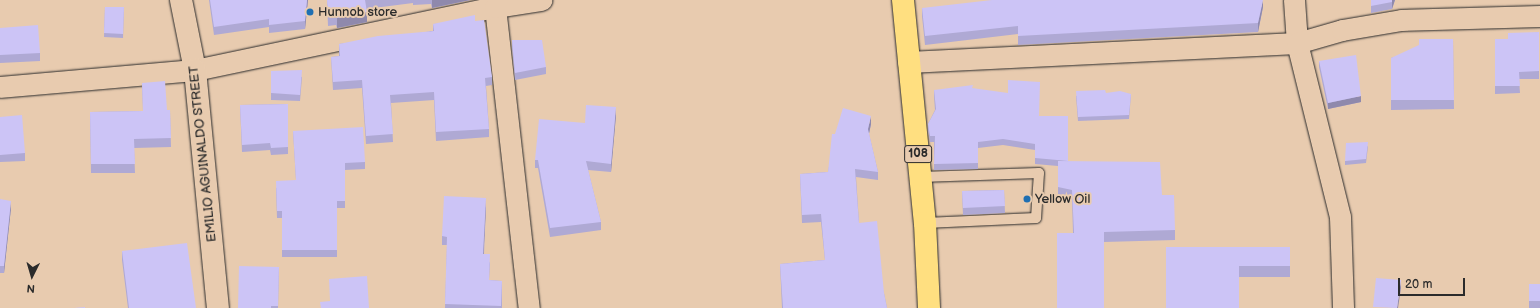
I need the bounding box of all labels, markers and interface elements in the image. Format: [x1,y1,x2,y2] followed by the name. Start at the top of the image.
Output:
[318,4,397,20] place label: Hunnob store
[305,7,315,17] marker: Hunnob store
[186,65,220,243] street label: EMILIO AGUINALDO STREET
[904,144,932,164] road number: 108
[1035,191,1090,207] place label: Yellow Oil
[1022,194,1032,204] marker: Yellow Oil
[12,256,52,296] north arrow
[1400,270,1467,296] scale bar
[1405,277,1432,292] text: 20 m
[26,282,36,295] text: N

